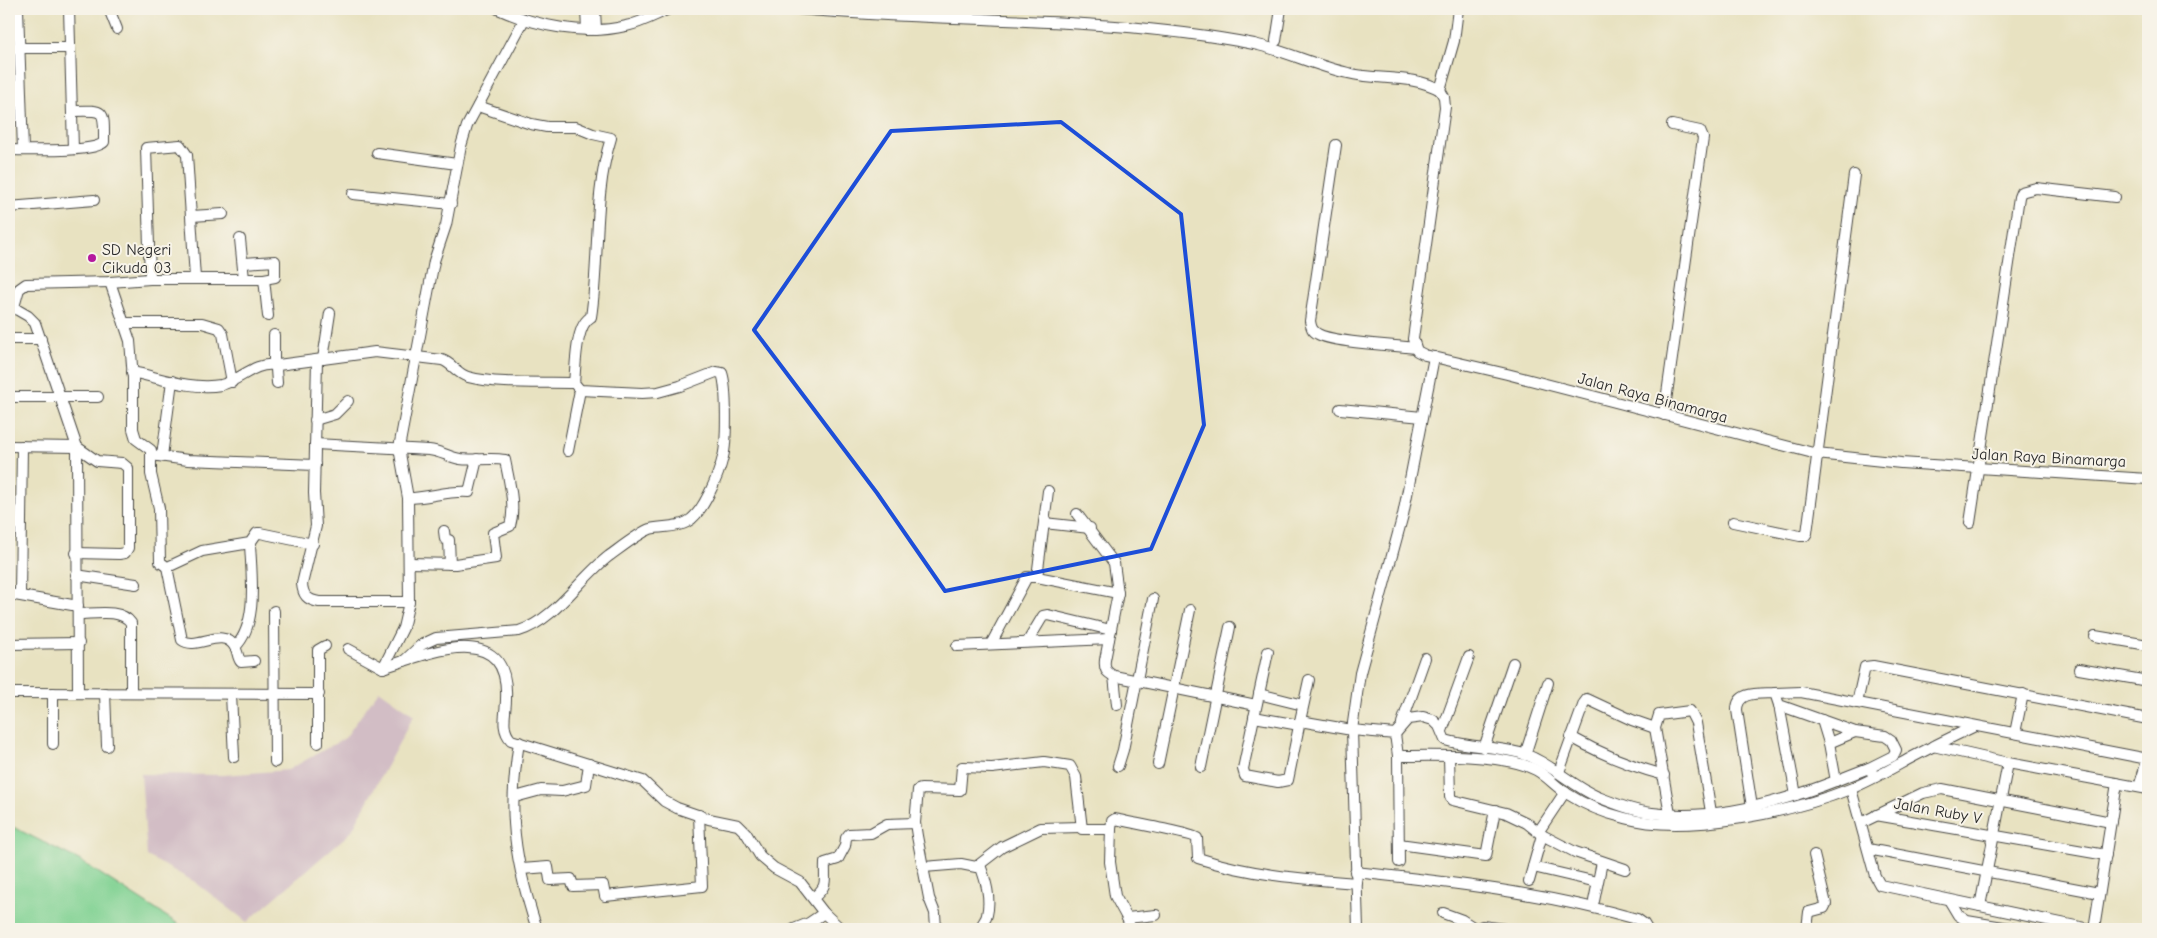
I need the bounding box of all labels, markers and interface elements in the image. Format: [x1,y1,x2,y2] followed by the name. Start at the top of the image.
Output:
[102,241,171,277] place label: SD Negeri Cikuda 03
[86,252,98,264] marker: SD Negeri Cikuda 03
[1576,369,1730,427] street label: Jalan Raya Binamarga
[1971,445,2127,471] street label: Jalan Raya Binamarga
[1893,794,1984,828] street label: Jalan Ruby V

